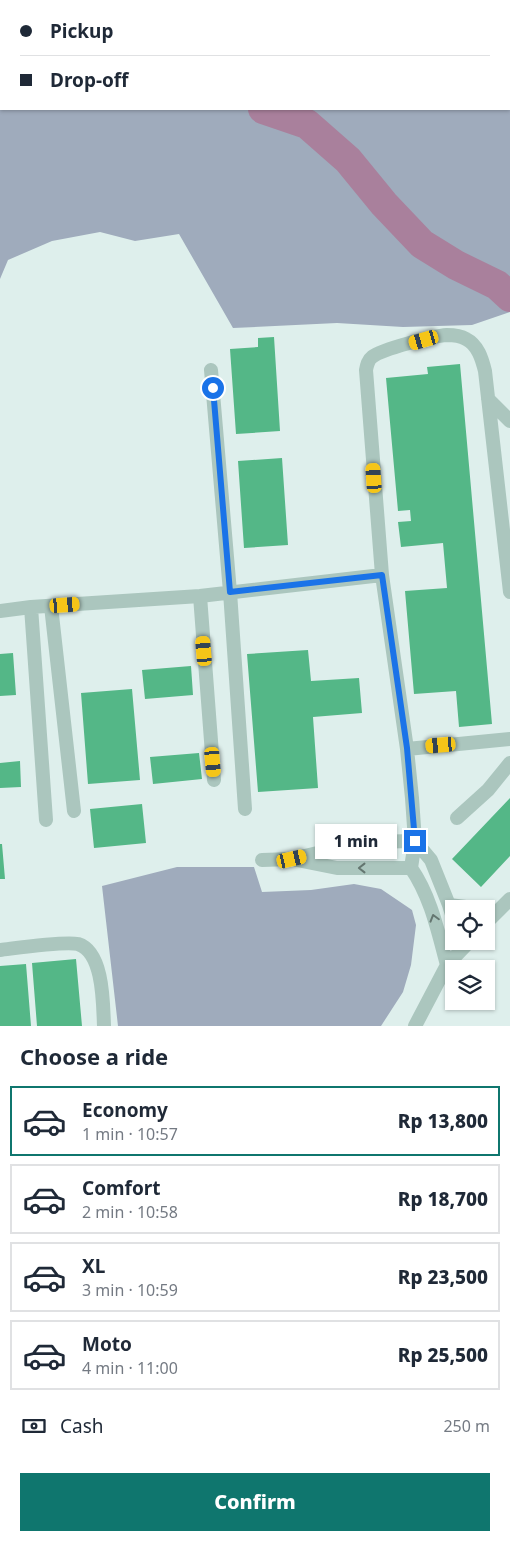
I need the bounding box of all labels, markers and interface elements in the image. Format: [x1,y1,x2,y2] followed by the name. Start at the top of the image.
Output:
[50,18,113,44] text: Pickup
[50,67,129,93] text: Drop-off
[407,329,440,351] car
[202,377,224,399] route start
[365,463,382,493] car
[49,596,80,614] car
[195,635,212,667] car
[425,736,456,754] car
[204,746,221,778] car
[315,824,398,858] callout: 1 min
[334,830,378,852] text: 1 min
[404,830,426,852] route end
[275,848,308,870] car
[358,863,366,873] one-way arrow
[445,900,495,1010] map controls
[445,900,495,950] button: locate
[430,915,440,923] one-way arrow
[445,960,495,1010] button: layers
[20,1041,168,1071] text: Choose a ride
[82,1097,168,1123] text: Economy
[22,1099,67,1144] icon: car
[398,1108,488,1134] text: Rp 13,800
[82,1123,178,1145] text: 1 min · 10:57
[82,1175,161,1201] text: Comfort
[22,1177,67,1222] icon: car
[398,1186,488,1212] text: Rp 18,700
[82,1201,178,1223] text: 2 min · 10:58
[82,1253,105,1279] text: XL
[22,1255,67,1300] icon: car
[398,1264,488,1290] text: Rp 23,500
[82,1279,178,1301] text: 3 min · 10:59
[82,1331,132,1357] text: Moto
[22,1333,67,1378] icon: car
[398,1342,488,1368] text: Rp 25,500
[82,1357,178,1379] text: 4 min · 11:00
[20,1412,48,1440] icon: cash
[60,1413,104,1439] text: Cash
[443,1415,490,1437] text: 250 m
[20,1473,490,1531] button: Confirm

